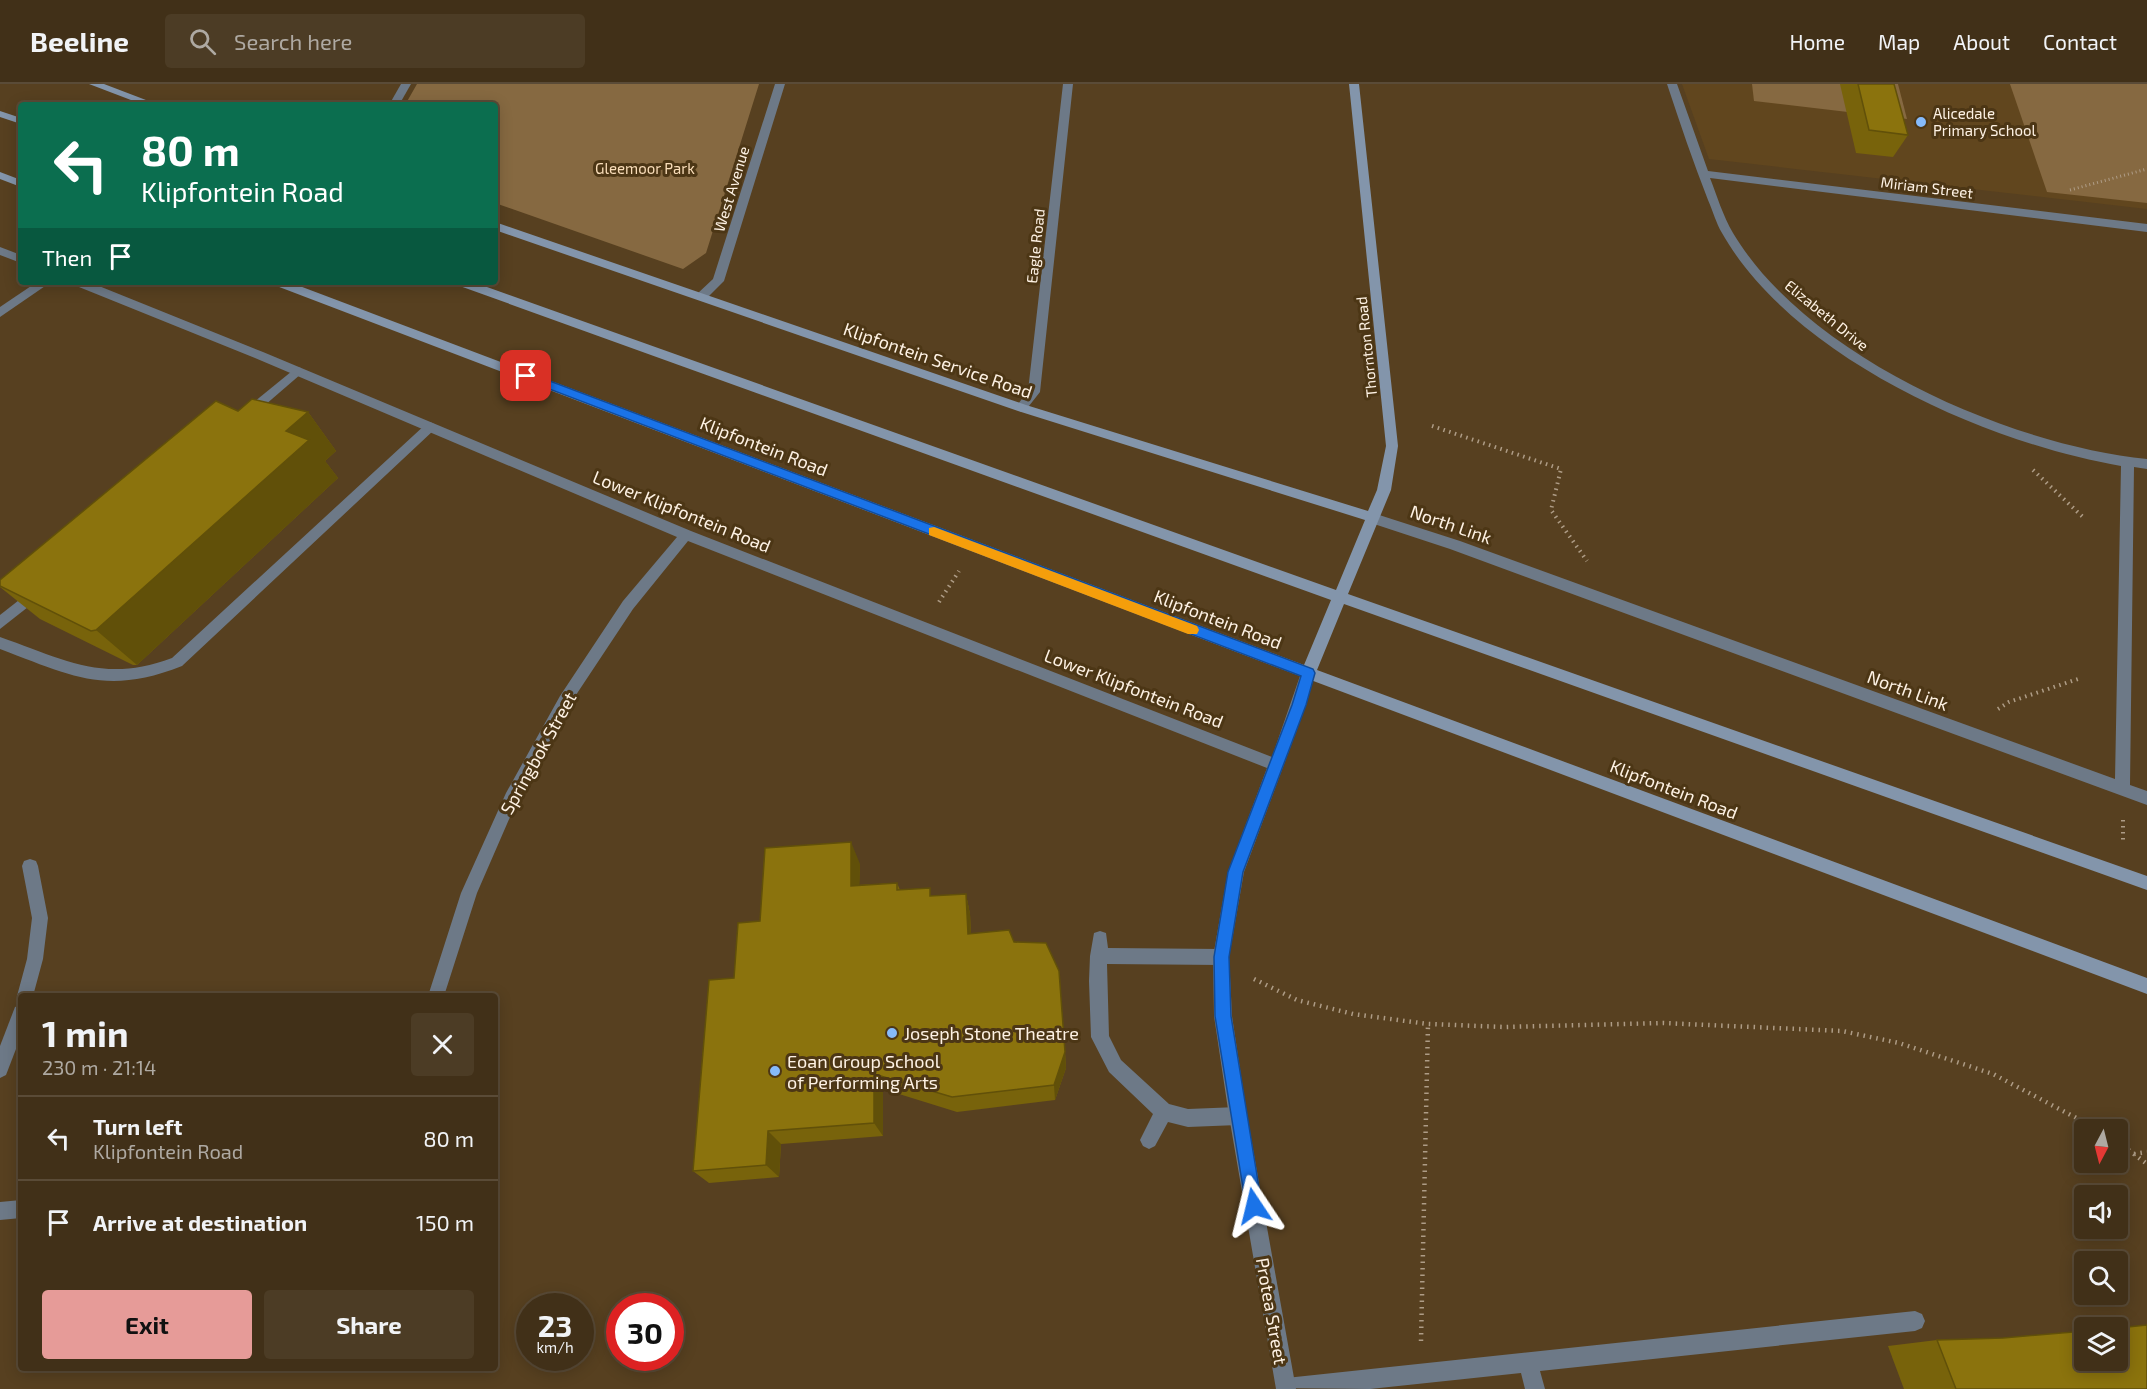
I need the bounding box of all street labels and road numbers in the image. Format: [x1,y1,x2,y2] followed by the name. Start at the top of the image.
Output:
[709,144,753,234] street label: West Avenue
[1880,172,1975,202] street label: Miriam Street
[1022,208,1048,284] street label: Eagle Road
[1782,276,1872,354] street label: Elizabeth Drive
[1352,296,1380,398] street label: Thornton Road
[841,317,1035,403] street label: Klipfontein Service Road
[697,412,831,480] street label: Klipfontein Road
[590,465,774,557] street label: Lower Klipfontein Road
[1407,500,1495,548] street label: North Link
[1151,585,1285,653] street label: Klipfontein Road
[1041,644,1227,732] street label: Lower Klipfontein Road
[1864,665,1952,715] street label: North Link
[495,688,581,818] street label: Springbok Street
[1607,755,1741,823] street label: Klipfontein Road
[1252,1256,1292,1366] street label: Protea Street

